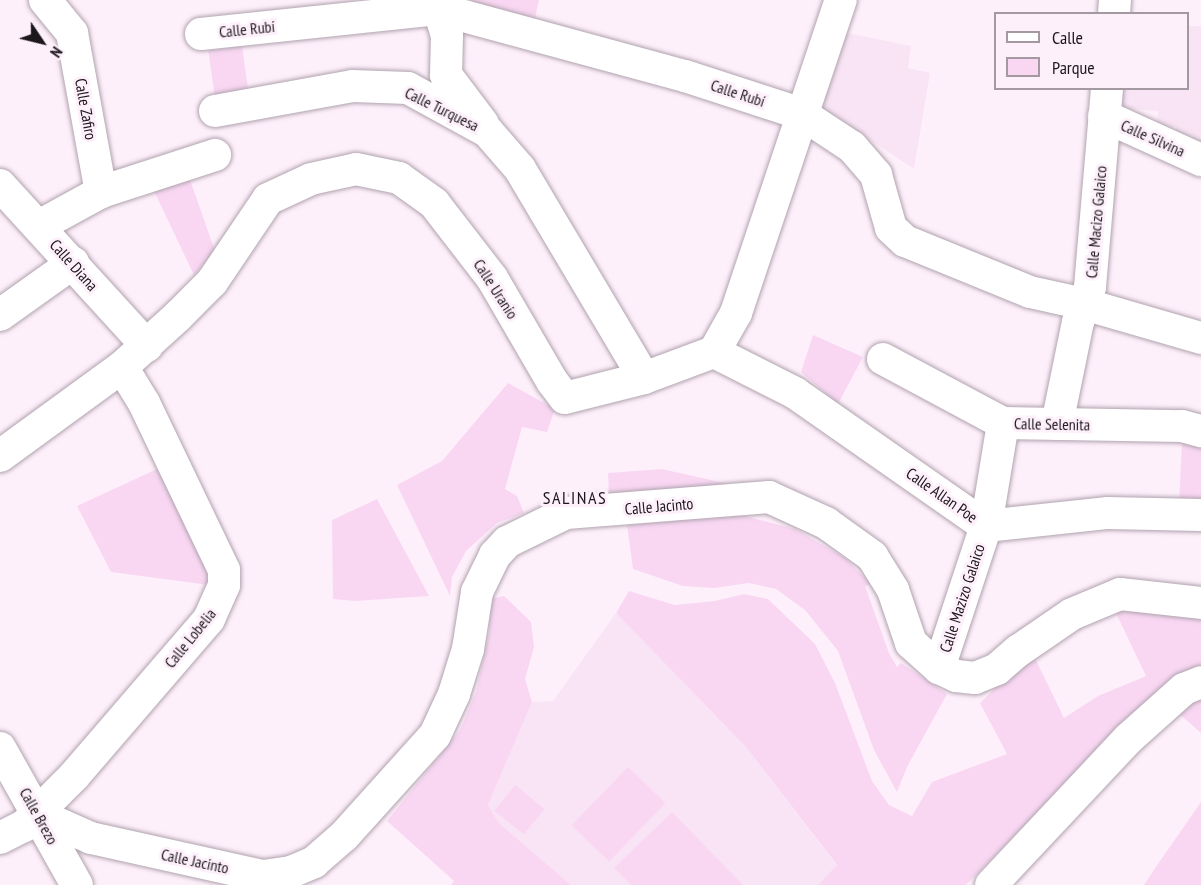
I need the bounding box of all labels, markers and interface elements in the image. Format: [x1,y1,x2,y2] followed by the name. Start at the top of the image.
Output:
[12,12,72,72] north arrow
[994,12,1189,90] legend
[218,17,276,41] street label: Calle Rubí
[1052,26,1083,49] text: Calle
[46,43,67,62] text: N
[1052,56,1095,79] text: Parque
[708,75,768,111] street label: Calle Rubí
[71,77,101,141] street label: Calle Zafiro
[402,83,482,135] street label: Calle Turquesa
[1118,115,1188,161] street label: Calle Silvina
[1082,165,1110,279] street label: Calle Macizo Galaico
[46,235,102,295] street label: Calle Diana
[470,255,522,323] street label: Calle Uranio
[1014,414,1090,434] street label: Calle Selenita
[902,463,982,527] street label: Calle Allan Poe
[543,487,607,509] district label: SALINAS
[624,493,694,519] street label: Calle Jacinto
[935,541,989,655] street label: Calle Mazizo Galaico
[160,604,220,672] street label: Calle Lobelia
[16,784,62,848] street label: Calle Brezo
[159,844,231,878] street label: Calle Jacinto

